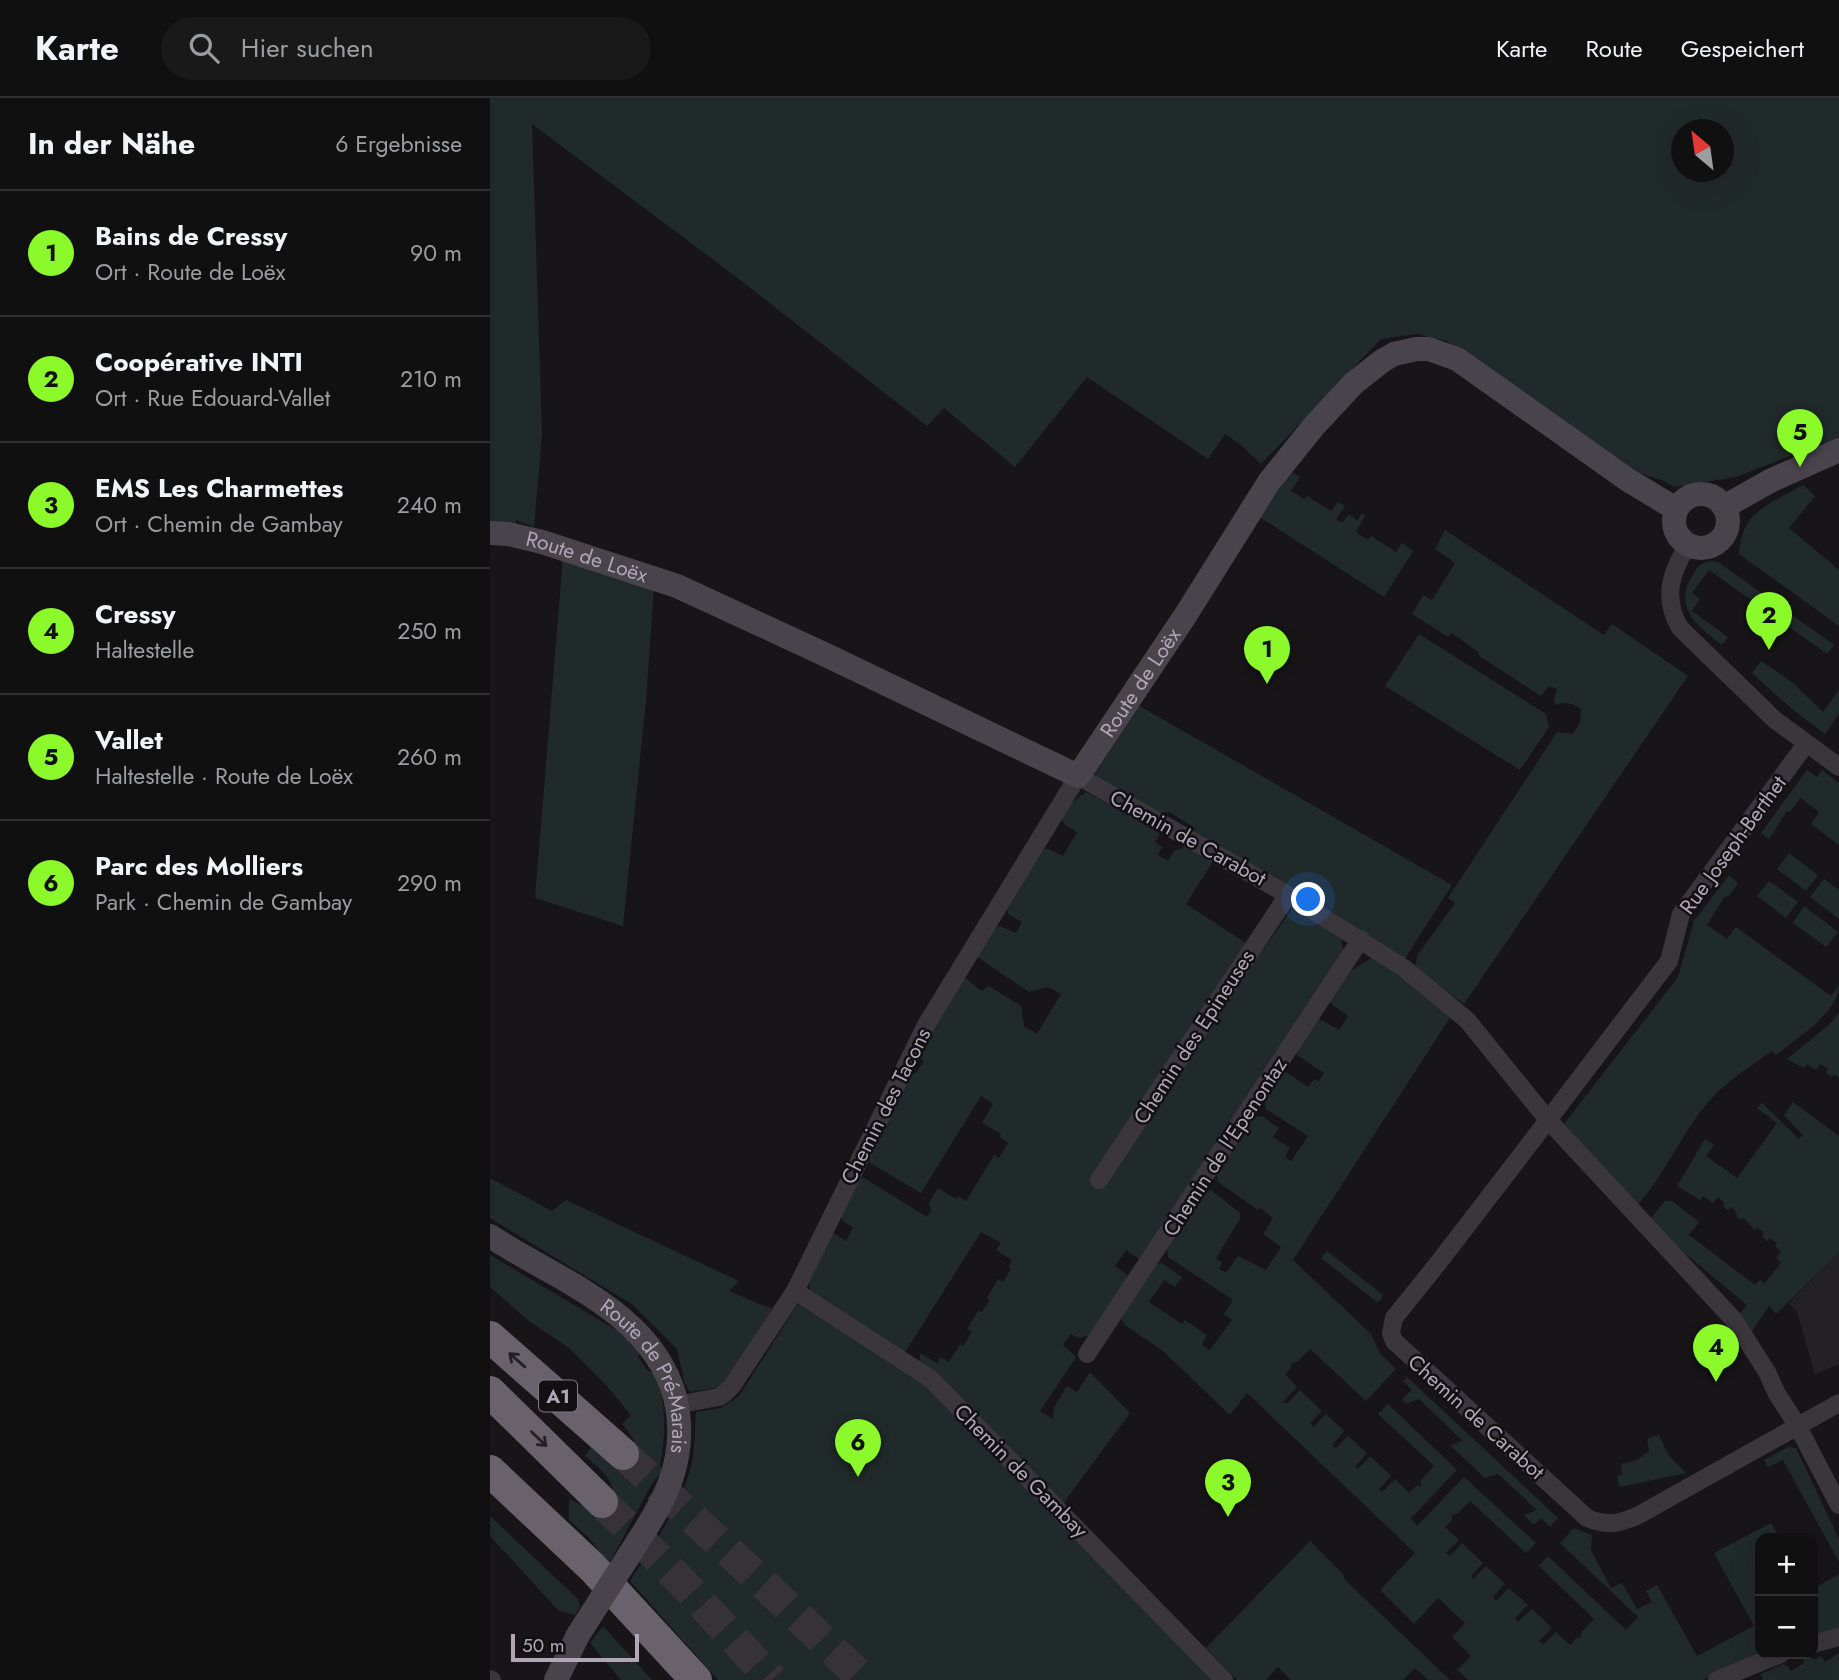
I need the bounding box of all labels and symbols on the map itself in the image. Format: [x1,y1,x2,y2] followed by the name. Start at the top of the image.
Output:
[1671,119,1734,182] north arrow
[1777,409,1823,467] pin: 5
[523,524,652,590] street label: Route de Loëx
[1746,592,1792,650] pin: 2
[1093,622,1188,743] street label: Route de Loëx
[1244,626,1290,684] pin: 1
[1672,770,1794,920] street label: Rue Joseph-Berthet
[1104,783,1272,893] street label: Chemin de Carabot
[1291,882,1325,916] your location
[1126,944,1262,1130] street label: Chemin des Epineuses
[834,1023,938,1189] street label: Chemin des Tacons
[1156,1051,1294,1242] street label: Chemin de l'Epenontaz
[594,1292,694,1455] street label: Route de Pré-Marais
[1693,1324,1739,1382] pin: 4
[1401,1347,1551,1487] street label: Chemin de Carabot
[508,1352,526,1368] one-way arrow
[539,1380,577,1412] road number: A1
[947,1397,1095,1545] street label: Chemin de Gambay
[835,1419,881,1477] pin: 6
[530,1431,547,1448] one-way arrow
[1205,1459,1251,1517] pin: 3
[511,1631,639,1663] scale bar

